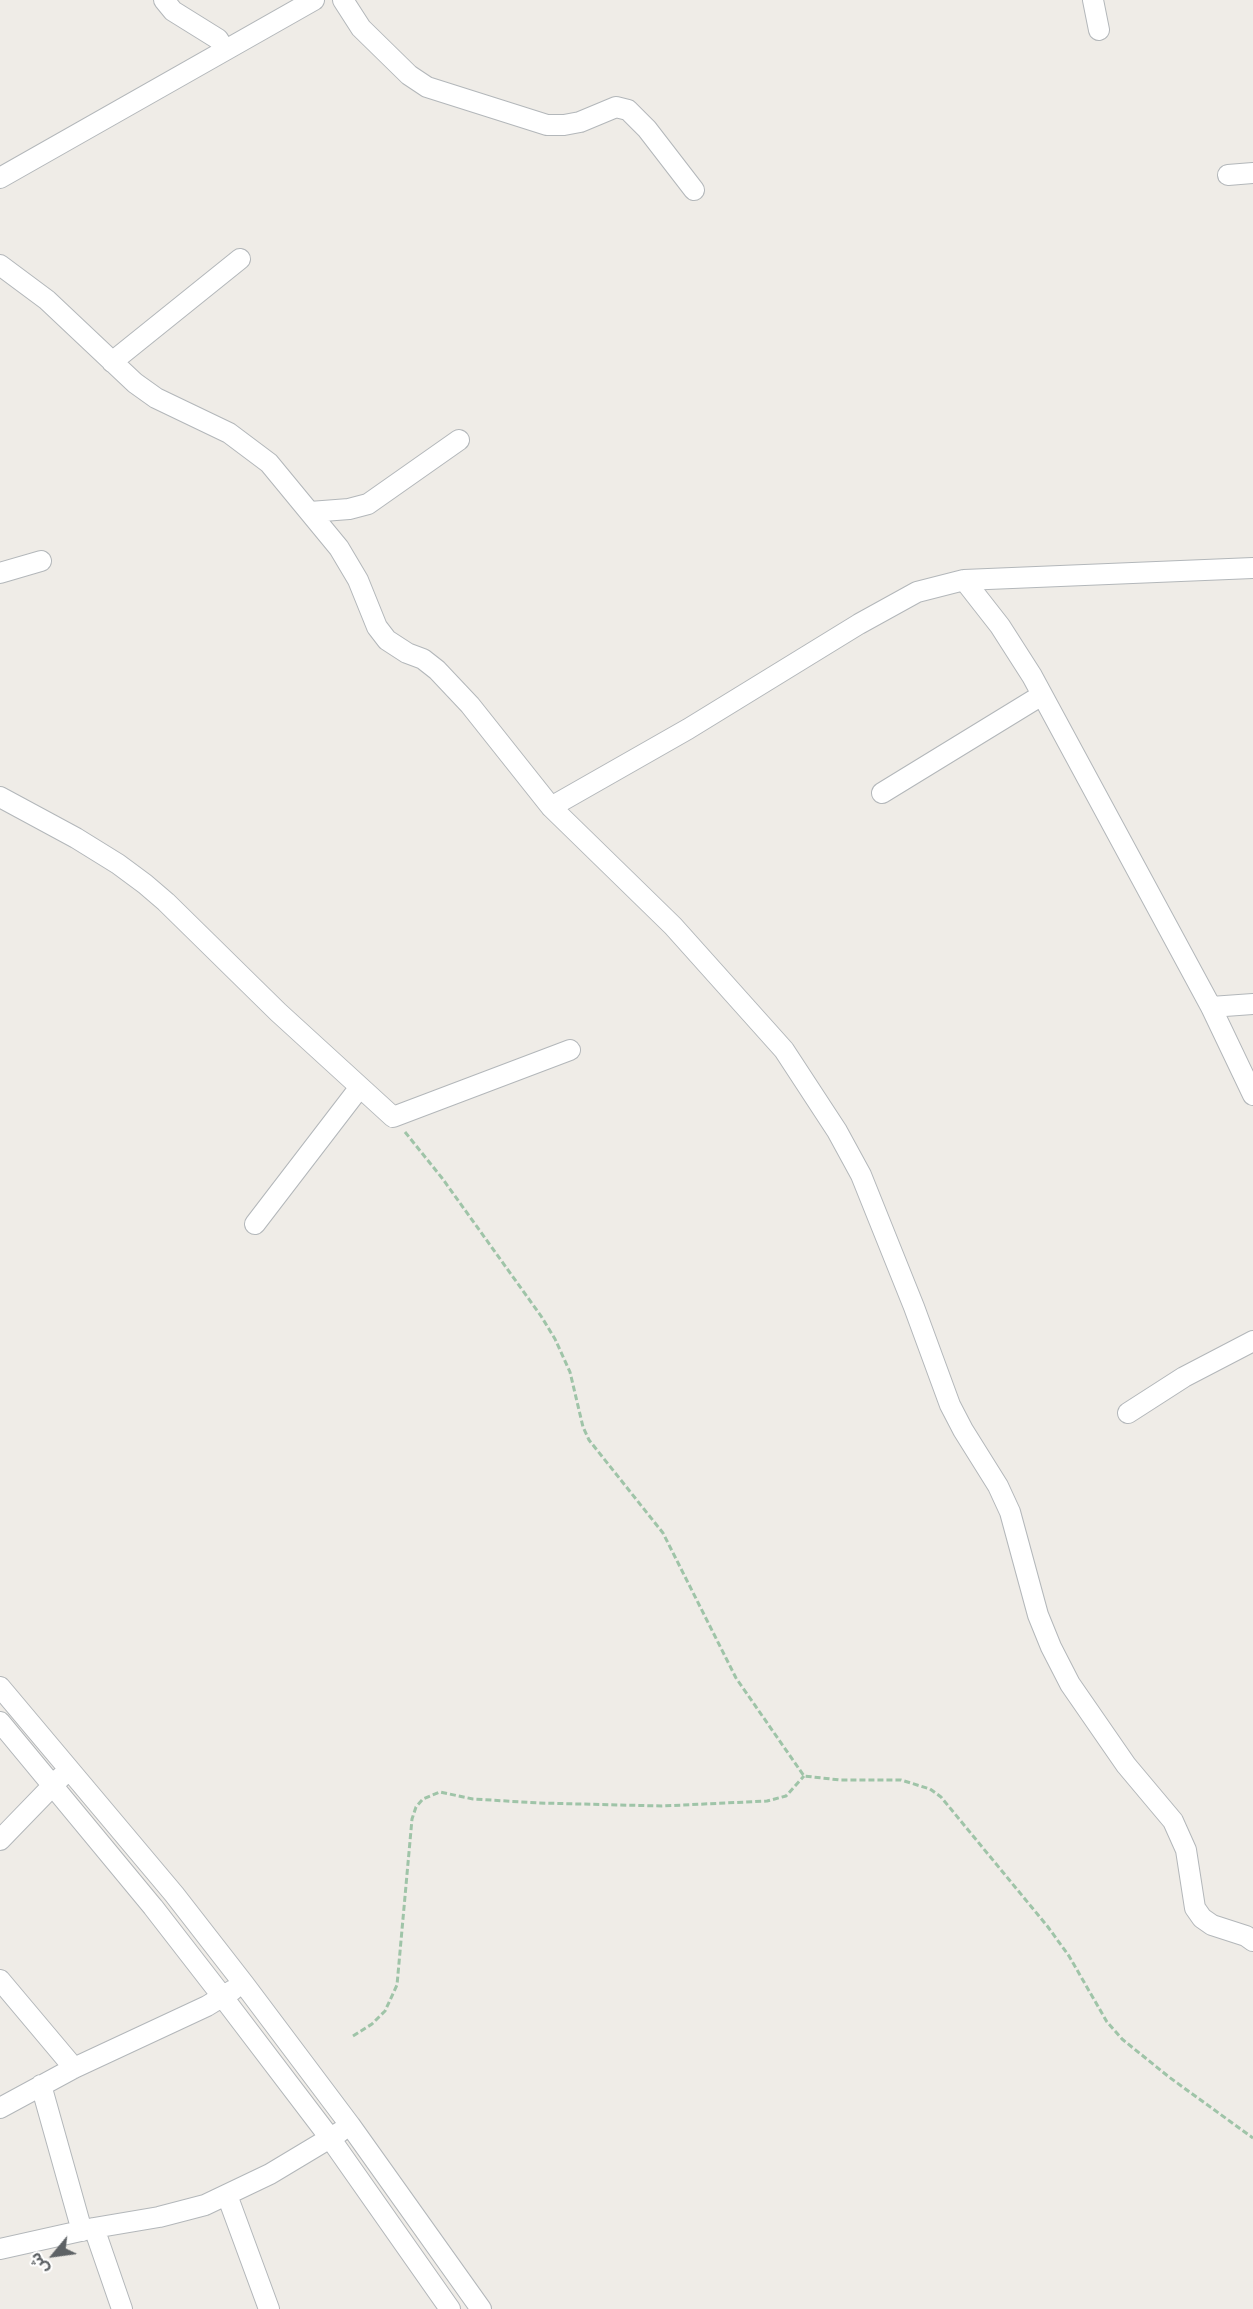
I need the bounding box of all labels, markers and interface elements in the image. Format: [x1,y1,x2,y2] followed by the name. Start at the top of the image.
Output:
[24,2225,84,2285] north arrow
[24,2249,52,2278] text: ش

